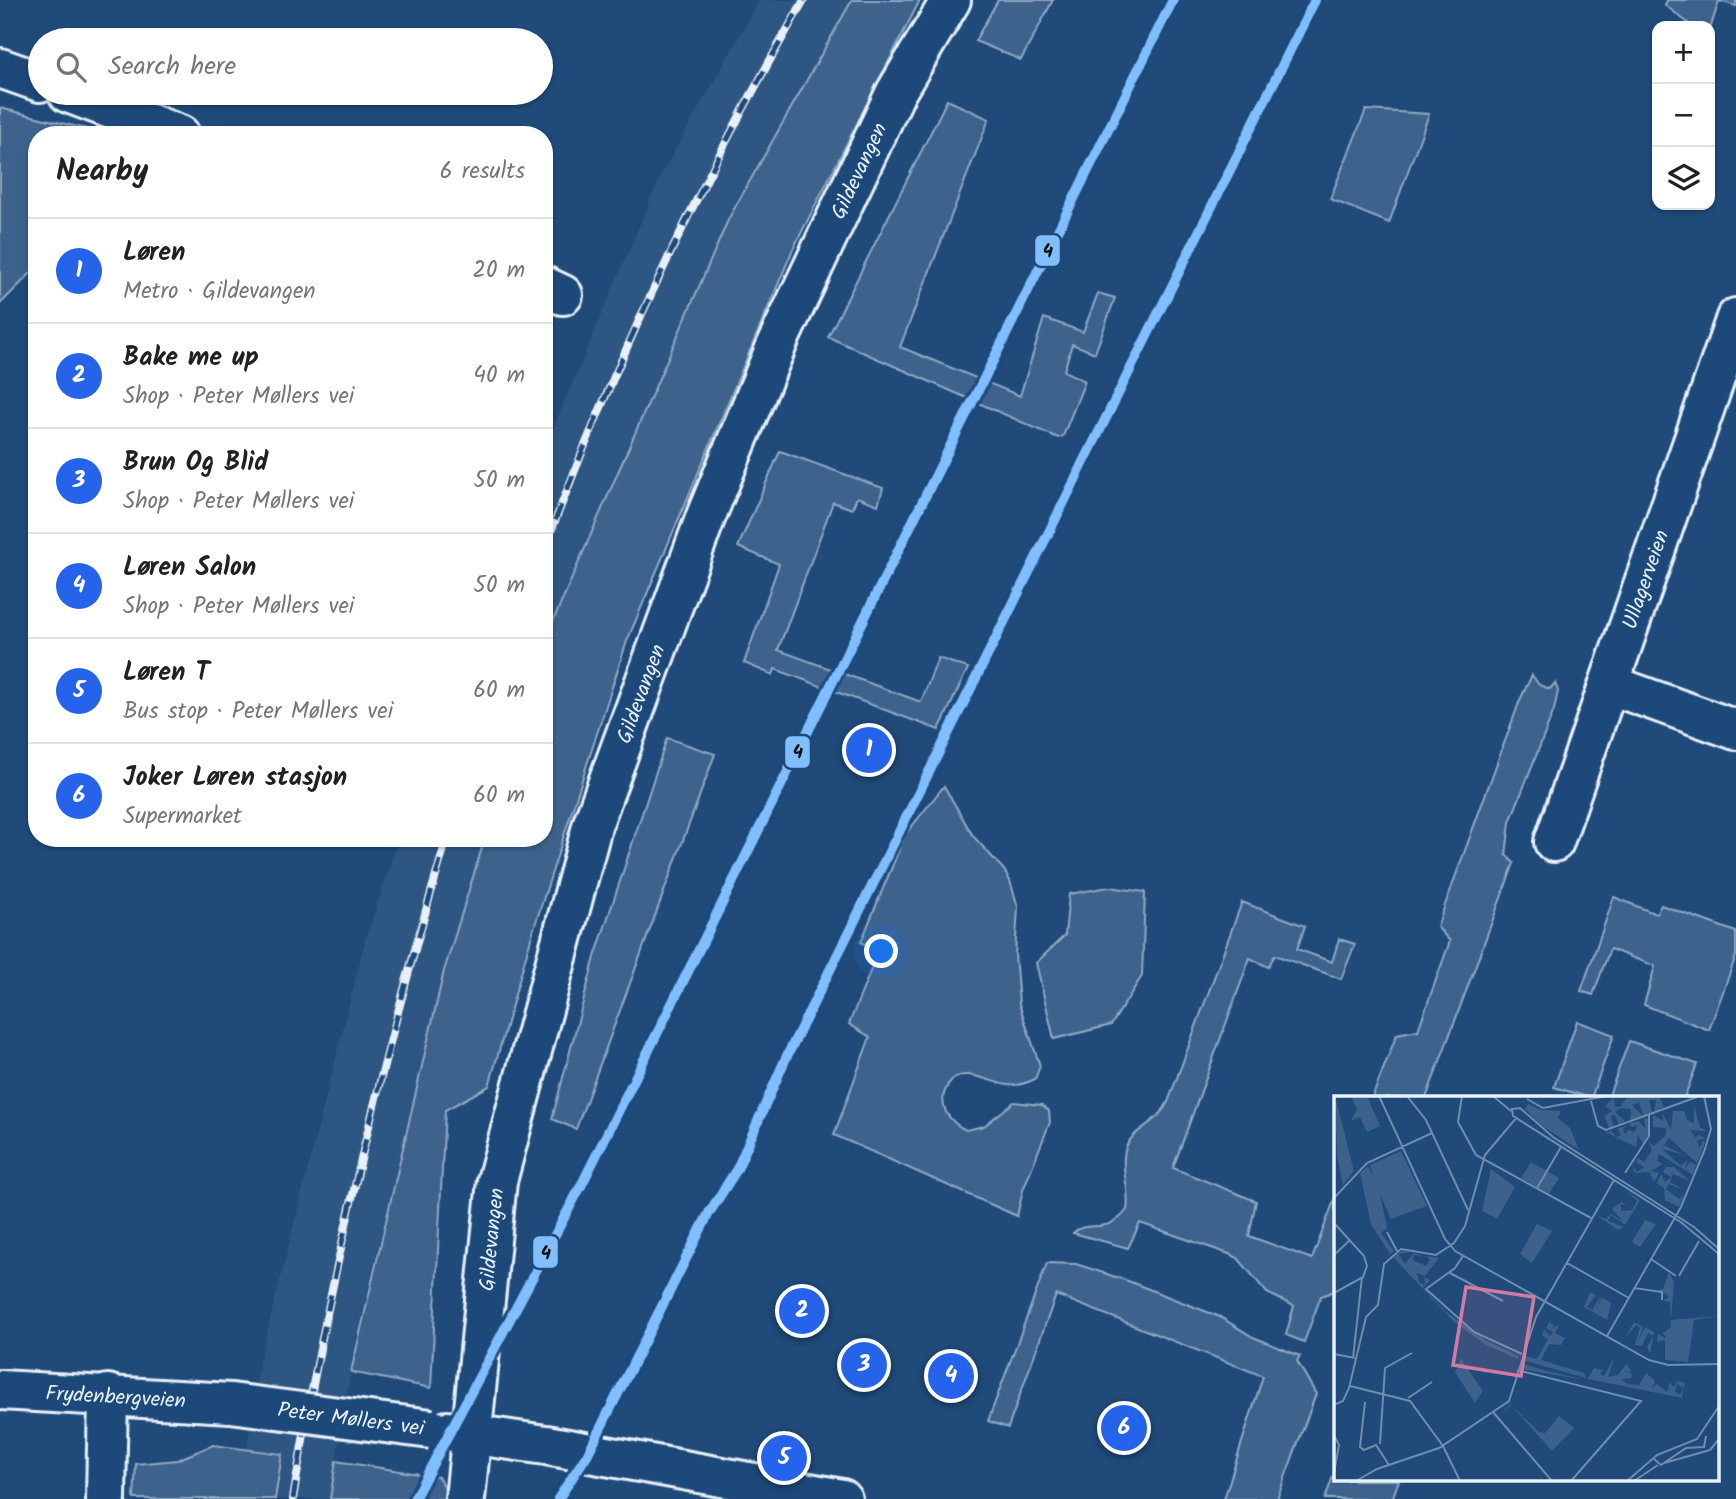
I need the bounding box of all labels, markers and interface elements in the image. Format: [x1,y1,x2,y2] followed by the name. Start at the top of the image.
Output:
[1652,21,1715,210] map controls
[1652,21,1715,84] button: +
[28,28,553,105] search box
[108,46,236,88] text: Search here
[52,48,90,86] icon: search
[1652,84,1715,147] button: −
[823,118,897,225] street label: Gildevangen
[1652,147,1715,210] button: layers
[56,148,148,196] text: Nearby
[440,154,525,190] text: 6 results
[123,232,185,274] text: Løren
[1034,234,1061,267] line badge: 4
[1043,237,1054,267] text: 4
[76,253,82,289] text: 1
[473,253,525,289] text: 20 m
[123,274,316,310] text: Metro · Gildevangen
[123,337,259,379] text: Bake me up
[72,358,86,394] text: 2
[473,358,525,394] text: 40 m
[123,379,354,415] text: Shop · Peter Møllers vei
[123,442,268,484] text: Brun Og Blid
[73,463,85,499] text: 3
[474,463,525,499] text: 50 m
[123,484,354,520] text: Shop · Peter Møllers vei
[1614,526,1679,634] street label: Ullagerveien
[123,547,256,589] text: Løren Salon
[73,568,85,604] text: 4
[474,568,525,604] text: 50 m
[123,589,354,625] text: Shop · Peter Møllers vei
[609,640,675,749] street label: Gildevangen
[123,652,210,694] text: Løren T
[73,673,85,709] text: 5
[473,673,525,709] text: 60 m
[123,694,393,730] text: Bus stop · Peter Møllers vei
[846,724,892,776] pin: 1
[784,735,811,769] line badge: 4
[793,738,804,768] text: 4
[123,757,347,799] text: Joker Løren stasjon
[73,778,85,814] text: 6
[473,778,525,814] text: 60 m
[123,799,242,835] text: Supermarket
[864,934,898,968] your location
[1334,1096,1718,1482] inset map
[471,1186,514,1293] street label: Gildevangen
[532,1235,559,1269] line badge: 4
[541,1239,552,1269] text: 4
[779,1285,825,1337] pin: 2
[841,1339,887,1391] pin: 3
[928,1350,974,1402] pin: 4
[45,1378,187,1418] street label: Frydenbergveien
[276,1394,427,1446] street label: Peter Møllers vei
[1101,1402,1147,1454] pin: 6
[761,1432,807,1484] pin: 5

